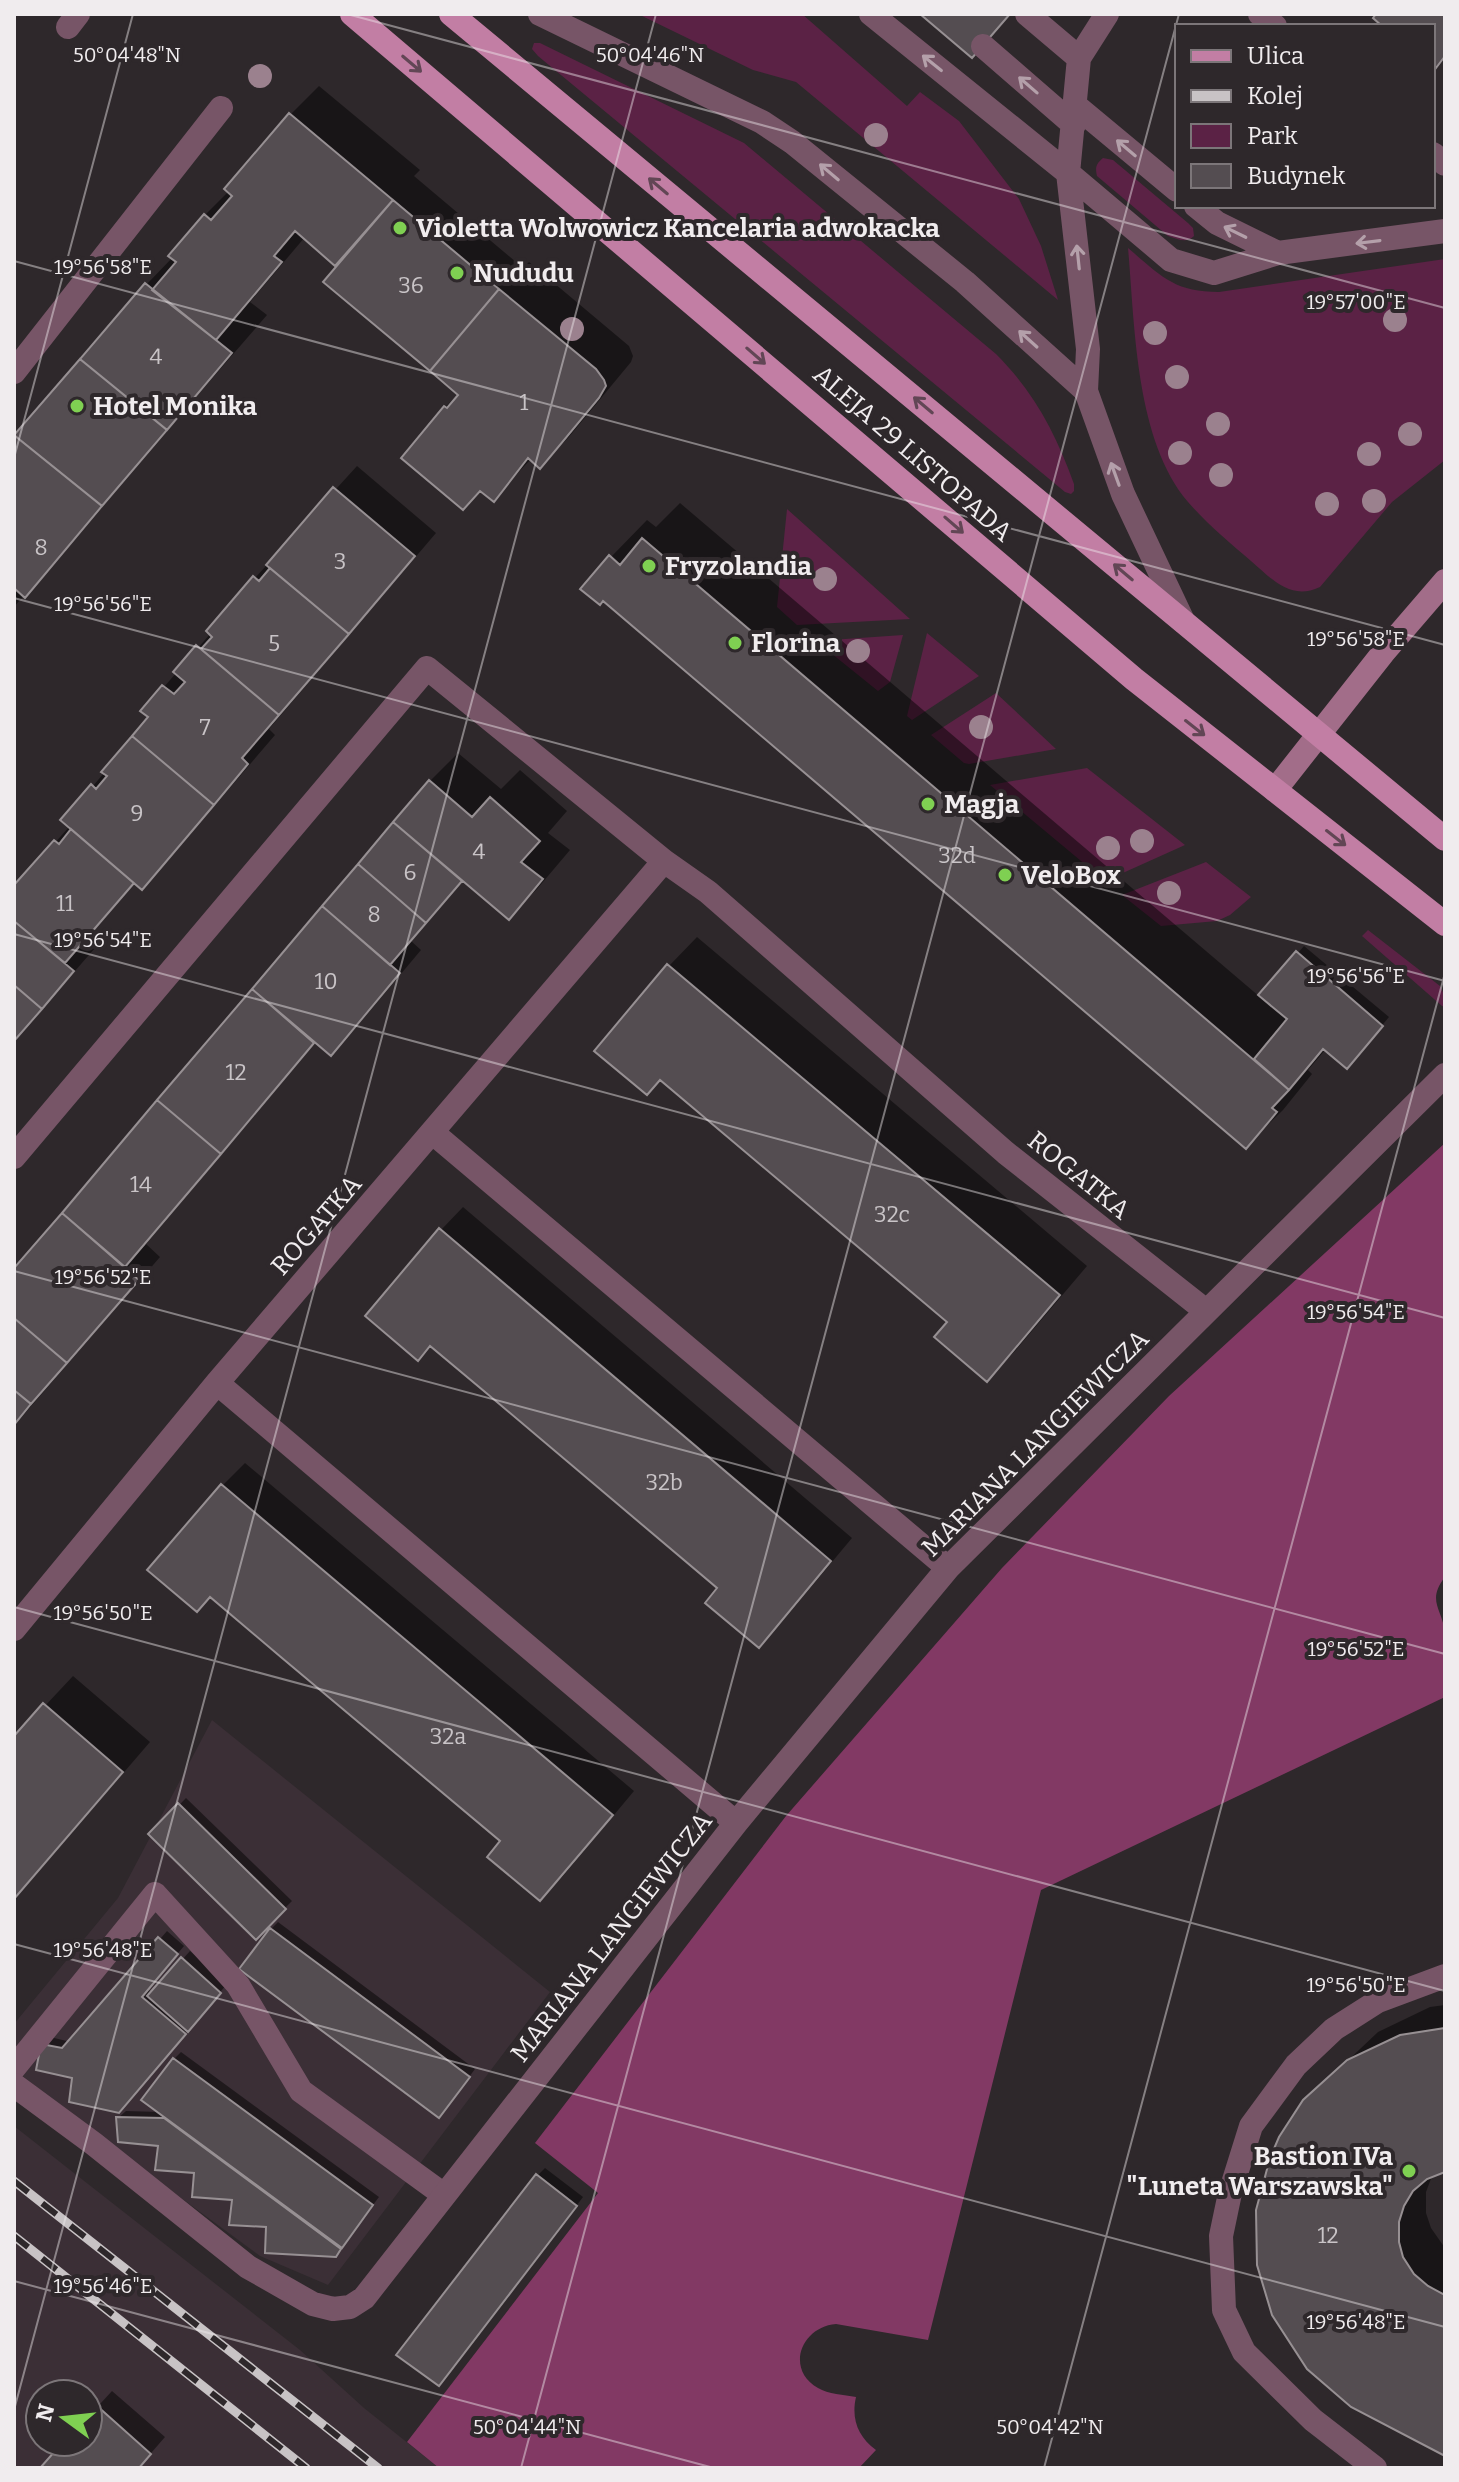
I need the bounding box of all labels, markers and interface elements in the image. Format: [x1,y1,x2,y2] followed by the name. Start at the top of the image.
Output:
[1175,24,1435,208] legend
[1247,42,1304,70] text: Ulica
[73,43,181,67] text: 50°04'48"N
[596,43,704,67] text: 50°04'46"N
[922,54,943,72] one-way arrow
[401,55,421,73] one-way arrow
[1019,76,1039,94] one-way arrow
[1247,82,1303,110] text: Kolej
[1247,122,1298,150] text: Park
[1117,139,1137,157] one-way arrow
[1247,162,1346,190] text: Budynek
[819,163,840,181] one-way arrow
[648,177,669,195] one-way arrow
[416,213,940,244] place label: Violetta Wolwowicz Kancelaria adwokacka
[391,219,409,237] marker: Violetta Wolwowicz Kancelaria adwokacka
[1224,224,1248,239] one-way arrow
[1355,234,1382,249] one-way arrow
[1070,244,1085,271] one-way arrow
[54,255,152,279] text: 19°56'58"E
[473,258,574,289] place label: Nududu
[448,264,466,282] marker: Nududu
[398,272,424,299] house number: 36
[1306,290,1406,314] text: 19°57'00"E
[1018,330,1039,349] one-way arrow
[150,343,163,370] house number: 4
[746,347,766,365] one-way arrow
[807,359,1019,549] street label: ALEJA 29 LISTOPADA
[520,389,529,416] house number: 1
[93,391,257,422] place label: Hotel Monika
[68,397,86,415] marker: Hotel Monika
[912,397,933,415] one-way arrow
[1107,462,1122,487] one-way arrow
[943,516,963,534] one-way arrow
[34,534,48,561] house number: 8
[334,548,346,575] house number: 3
[665,551,812,582] place label: Fryzolandia
[640,557,658,575] marker: Fryzolandia
[1112,563,1133,581] one-way arrow
[54,592,152,616] text: 19°56'56"E
[1307,627,1405,651] text: 19°56'58"E
[751,628,841,659] place label: Florina
[268,630,280,657] house number: 5
[726,634,744,652] marker: Florina
[199,714,211,741] house number: 7
[1184,719,1205,736] one-way arrow
[944,789,1020,820] place label: Magja
[919,795,937,813] marker: Magja
[131,800,143,827] house number: 9
[1325,830,1346,847] one-way arrow
[473,838,486,865] house number: 4
[938,842,976,869] house number: 32d
[404,859,416,886] house number: 6
[1021,860,1121,891] place label: VeloBox
[996,866,1014,884] marker: VeloBox
[56,890,74,917] house number: 11
[367,901,381,928] house number: 8
[54,928,152,952] text: 19°56'54"E
[1307,964,1405,988] text: 19°56'56"E
[314,968,338,995] house number: 10
[226,1059,246,1086] house number: 12
[1021,1125,1136,1226] street label: ROGATKA
[265,1169,369,1282] street label: ROGATKA
[130,1171,152,1198] house number: 14
[874,1201,910,1228] house number: 32c
[55,1265,151,1289] text: 19°56'52"E
[1307,1300,1405,1324] text: 19°56'54"E
[915,1323,1156,1563] street label: MARIANA LANGIEWICZA
[645,1469,683,1496] house number: 32b
[53,1601,153,1625] text: 19°56'50"E
[1308,1637,1404,1661] text: 19°56'52"E
[430,1723,466,1750] house number: 32a
[504,1806,719,2068] street label: MARIANA LANGIEWICZA
[54,1938,152,1962] text: 19°56'48"E
[1306,1973,1406,1997] text: 19°56'50"E
[1126,2141,1393,2202] place label: Bastion IVa "Luneta Warszawska"
[1400,2162,1418,2180] marker: Bastion IVa "Luneta Warszawska"
[1318,2222,1338,2249] house number: 12
[53,2274,153,2298] text: 19°56'46"E
[1307,2310,1405,2334] text: 19°56'48"E
[24,2378,104,2458] north arrow
[30,2401,60,2425] text: N
[473,2415,581,2439] text: 50°04'44"N
[996,2415,1104,2439] text: 50°04'42"N

